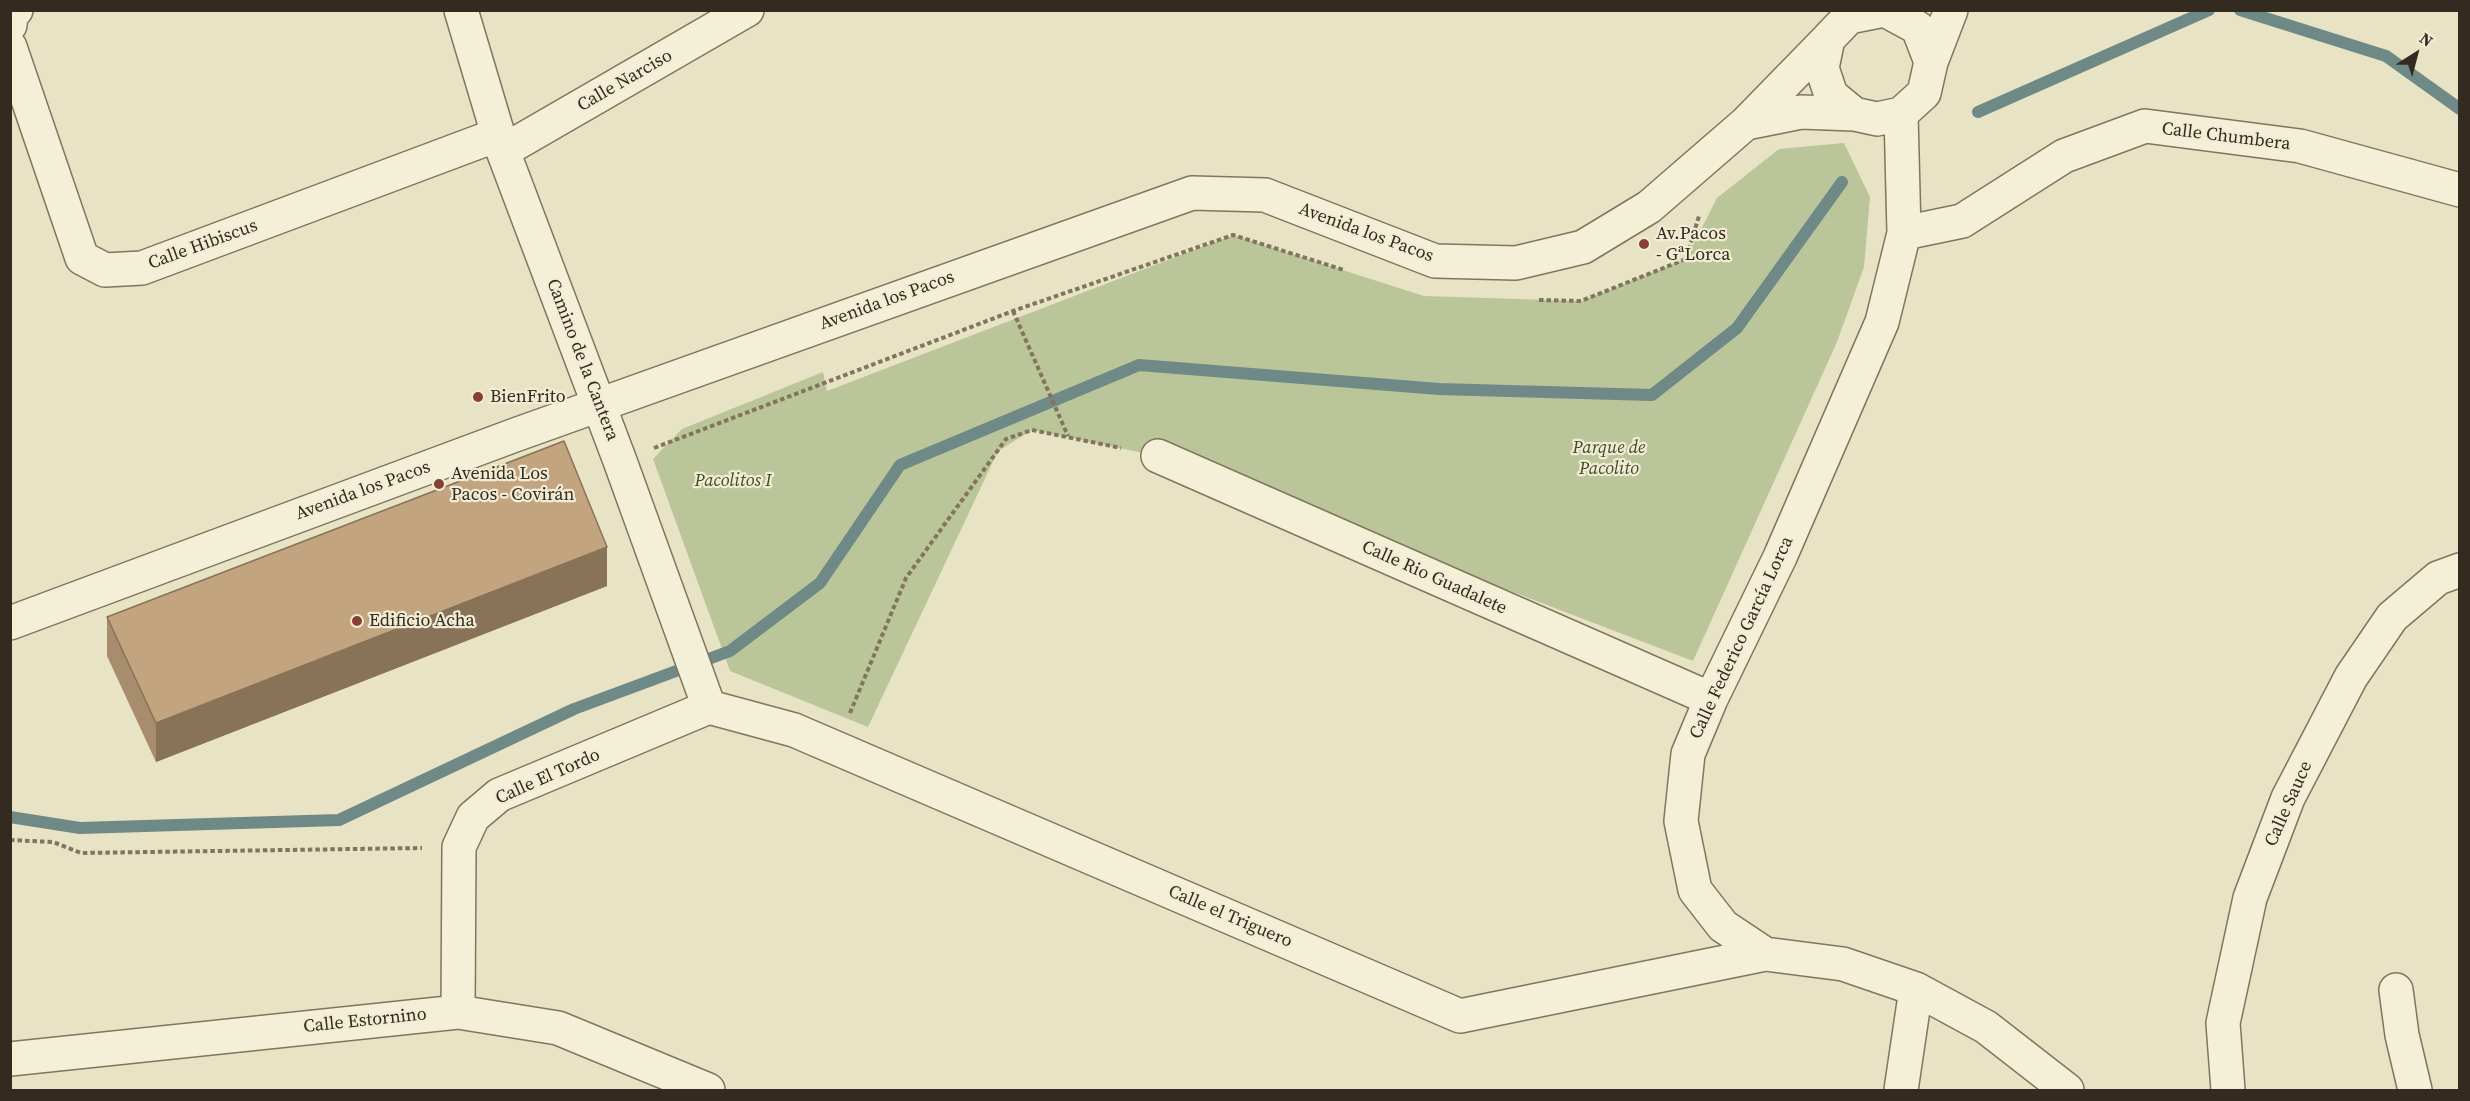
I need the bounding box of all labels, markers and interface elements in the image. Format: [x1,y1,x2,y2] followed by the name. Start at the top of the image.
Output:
[2386,24,2446,84] north arrow
[2415,27,2438,52] text: N
[574,45,676,117] street label: Calle Narciso
[2160,118,2292,156] street label: Calle Chumbera
[1296,199,1436,267] street label: Avenida los Pacos
[145,215,261,275] street label: Calle Hibiscus
[1656,223,1730,266] place label: Av.Pacos - GªLorca
[1637,237,1651,251] marker: Av.Pacos - GªLorca
[817,267,957,335] street label: Avenida los Pacos
[541,276,623,444] street label: Camino de la Cantera
[490,386,566,408] place label: BienFrito
[471,390,485,404] marker: BienFrito
[1573,437,1645,480] park label: Parque de Pacolito
[293,457,433,525] street label: Avenida los Pacos
[451,463,574,506] place label: Avenida Los Pacos - Covirán
[694,470,772,492] park label: Pacolitos I
[432,477,446,491] marker: Avenida Los Pacos - Covirán
[1686,533,1798,743] street label: Calle Federico García Lorca
[1358,536,1510,620] street label: Calle Rio Guadalete
[369,610,475,632] place label: Edificio Acha
[350,614,364,628] marker: Edificio Acha
[492,744,604,810] street label: Calle El Tordo
[2261,758,2317,850] street label: Calle Sauce
[1165,881,1295,953] street label: Calle el Triguero
[302,1004,428,1038] street label: Calle Estornino

